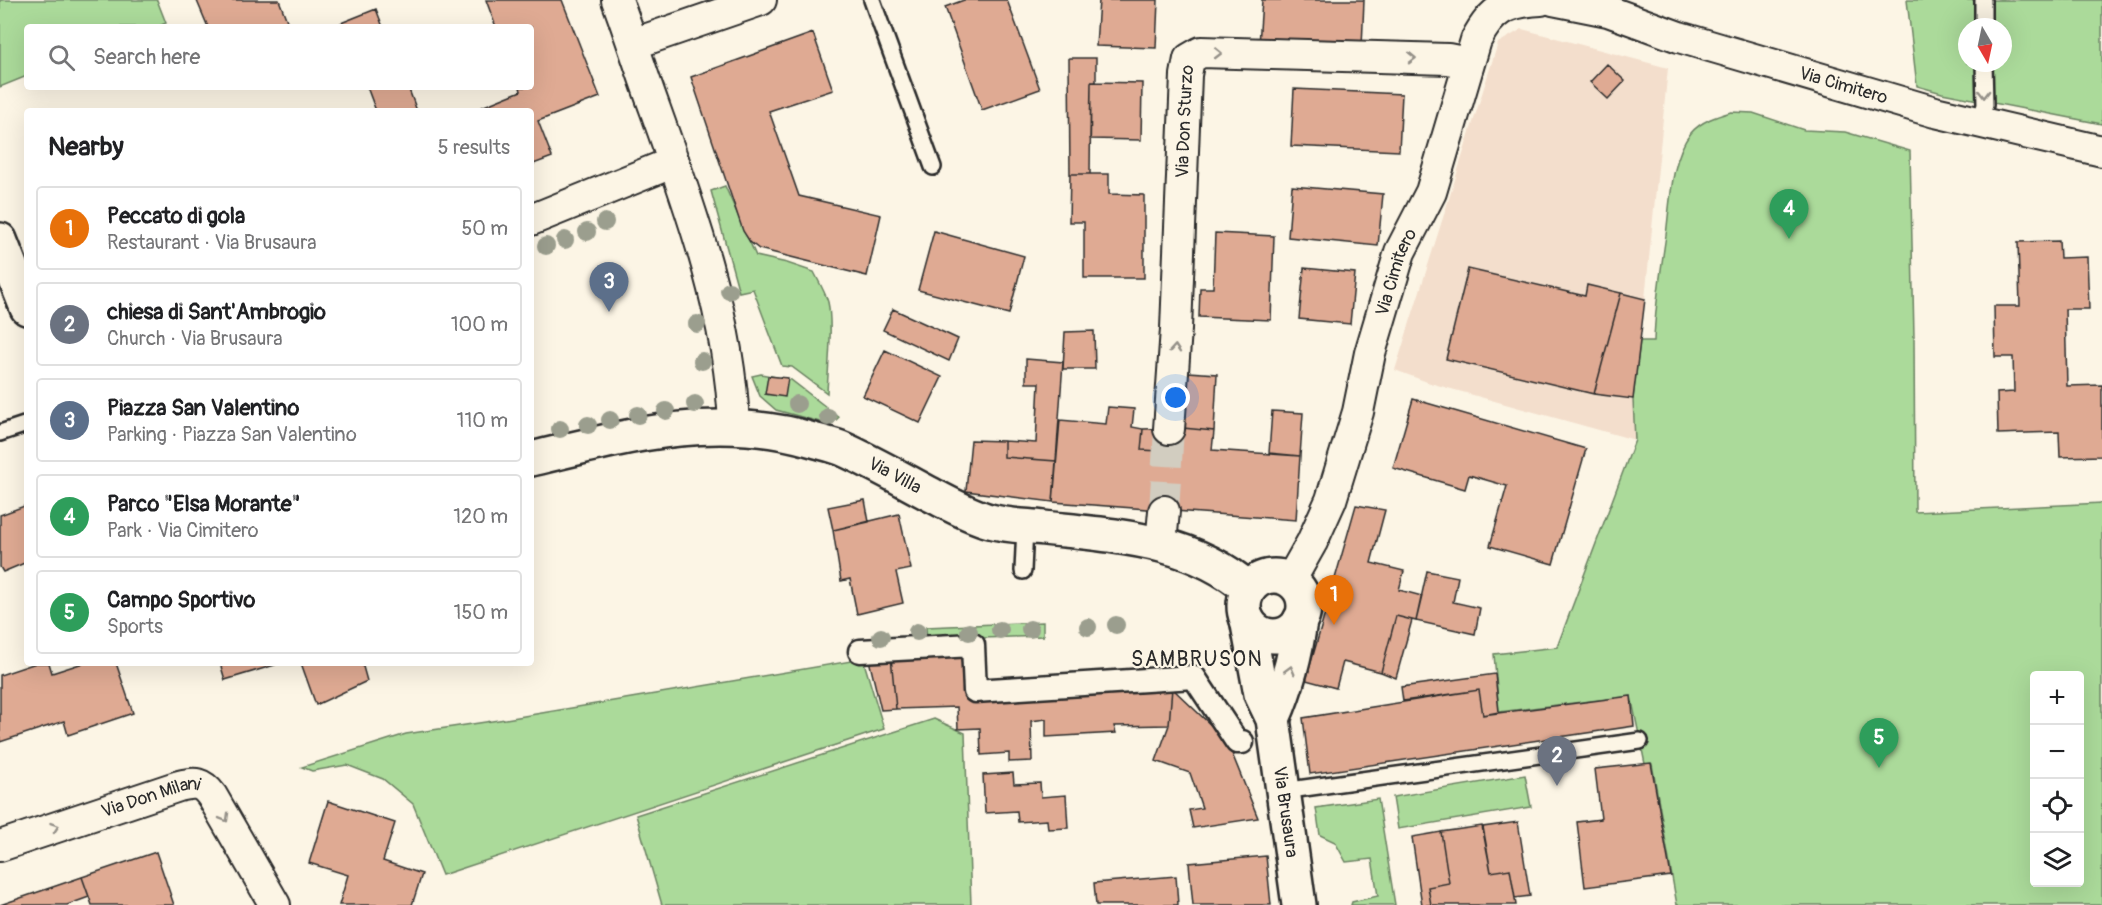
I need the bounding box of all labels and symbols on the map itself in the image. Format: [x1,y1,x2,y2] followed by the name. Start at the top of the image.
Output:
[1958,18,2012,72] north arrow
[1213,47,1222,59] one-way arrow
[1408,52,1417,64] one-way arrow
[1796,61,1891,109] street label: Via Cimitero
[1170,62,1199,179] street label: Via Don Sturzo
[1978,89,1991,98] one-way arrow
[1770,190,1808,239] pin: 4
[1370,224,1422,319] street label: Via Cimitero
[590,262,628,312] pin: 3
[1168,345,1181,354] one-way arrow
[1161,383,1190,412] your location
[864,452,926,499] street label: Via Villa
[1314,576,1354,625] pin: 1
[1131,646,1263,673] district label: SAMBRUSON
[1283,665,1295,676] one-way arrow
[1860,718,1898,768] pin: 5
[1538,736,1576,786] pin: 2
[1268,765,1304,859] street label: Via Brusaura
[98,772,204,823] street label: Via Don Milani
[218,812,229,822] one-way arrow
[49,822,60,835] one-way arrow

